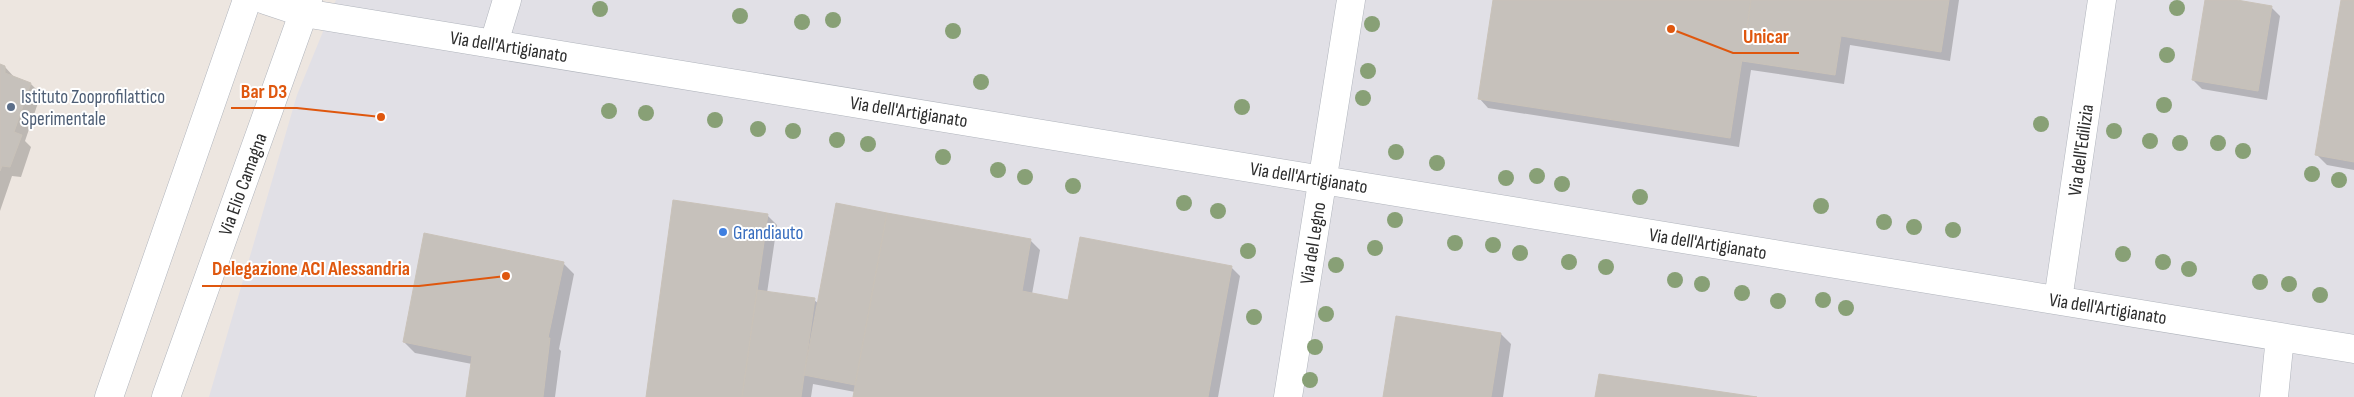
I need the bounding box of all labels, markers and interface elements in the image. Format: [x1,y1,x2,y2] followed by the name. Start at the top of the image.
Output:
[1733,18,1799,53] callout: Unicar
[1743,25,1789,49] text: Unicar
[448,27,569,68] street label: Via dell'Artigianato
[231,73,297,108] callout: Bar D3
[241,80,287,104] text: Bar D3
[21,86,165,131] place label: Istituto Zooprofilattico Sperimentale
[848,92,969,133] street label: Via dell'Artigianato
[5,101,17,113] marker: Istituto Zooprofilattico Sperimentale
[2064,103,2099,198] street label: Via dell'Edilizia
[214,130,273,239] street label: Via Elio Camagna
[1248,158,1369,199] street label: Via dell'Artigianato
[1296,201,1331,286] street label: Via del Legno
[733,222,803,245] place label: Grandiauto
[1647,224,1768,265] street label: Via dell'Artigianato
[717,226,729,238] marker: Grandiauto
[202,251,419,286] callout: Delegazione ACI Alessandria
[212,257,410,281] text: Delegazione ACI Alessandria
[2047,289,2168,330] street label: Via dell'Artigianato

